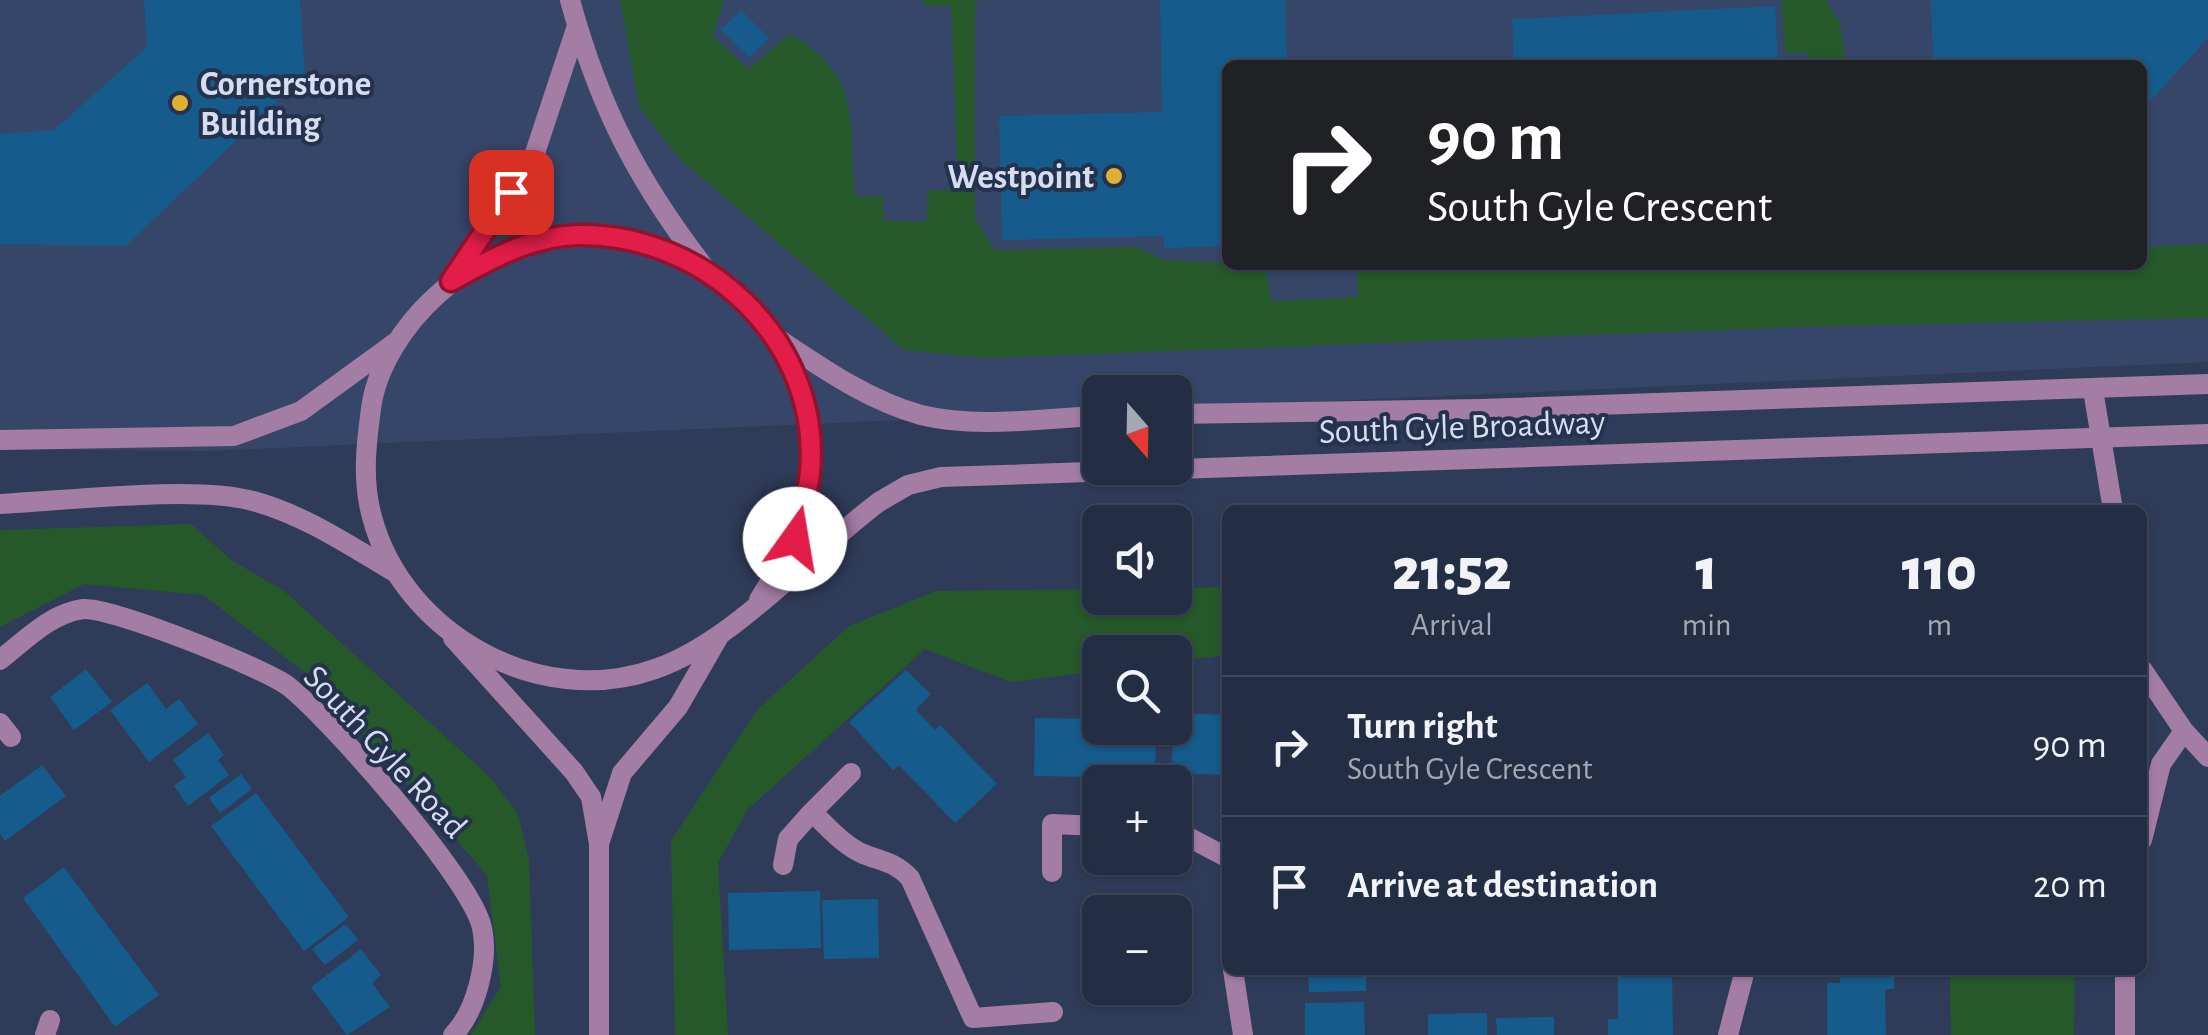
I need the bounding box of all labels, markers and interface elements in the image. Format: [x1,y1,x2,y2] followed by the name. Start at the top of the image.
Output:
[200,67,371,142] place label: Cornerstone Building
[169,92,191,114] marker: Cornerstone Building
[1262,100,1392,230] icon: right
[1427,103,1564,173] text: 90 m
[469,150,554,235] pin
[947,160,1094,195] place label: Westpoint
[484,165,539,220] icon: arrive
[1103,165,1125,187] marker: Westpoint
[1427,185,1772,230] text: South Gyle Crescent
[1082,375,1192,485] north arrow
[1082,375,1192,1005] map controls
[1318,405,1606,450] street label: South Gyle Broadway
[743,487,847,591] position arrow
[1082,505,1192,615] button: sound
[1392,541,1512,601] text: 21:52
[1696,541,1718,601] text: 1
[1902,541,1977,601] text: 110
[1411,609,1493,641] text: Arrival
[1682,609,1732,641] text: min
[1926,609,1952,641] text: m
[1082,635,1192,745] button: search
[297,659,473,845] street label: South Gyle Road
[1347,708,1497,746] text: Turn right
[1262,719,1317,774] icon: right
[2032,727,2107,765] text: 90 m
[1347,753,1592,785] text: South Gyle Crescent
[1082,765,1192,875] button: +
[1262,859,1317,914] icon: arrive
[1347,867,1658,905] text: Arrive at destination
[2033,867,2107,905] text: 20 m
[1082,895,1192,1005] button: −

